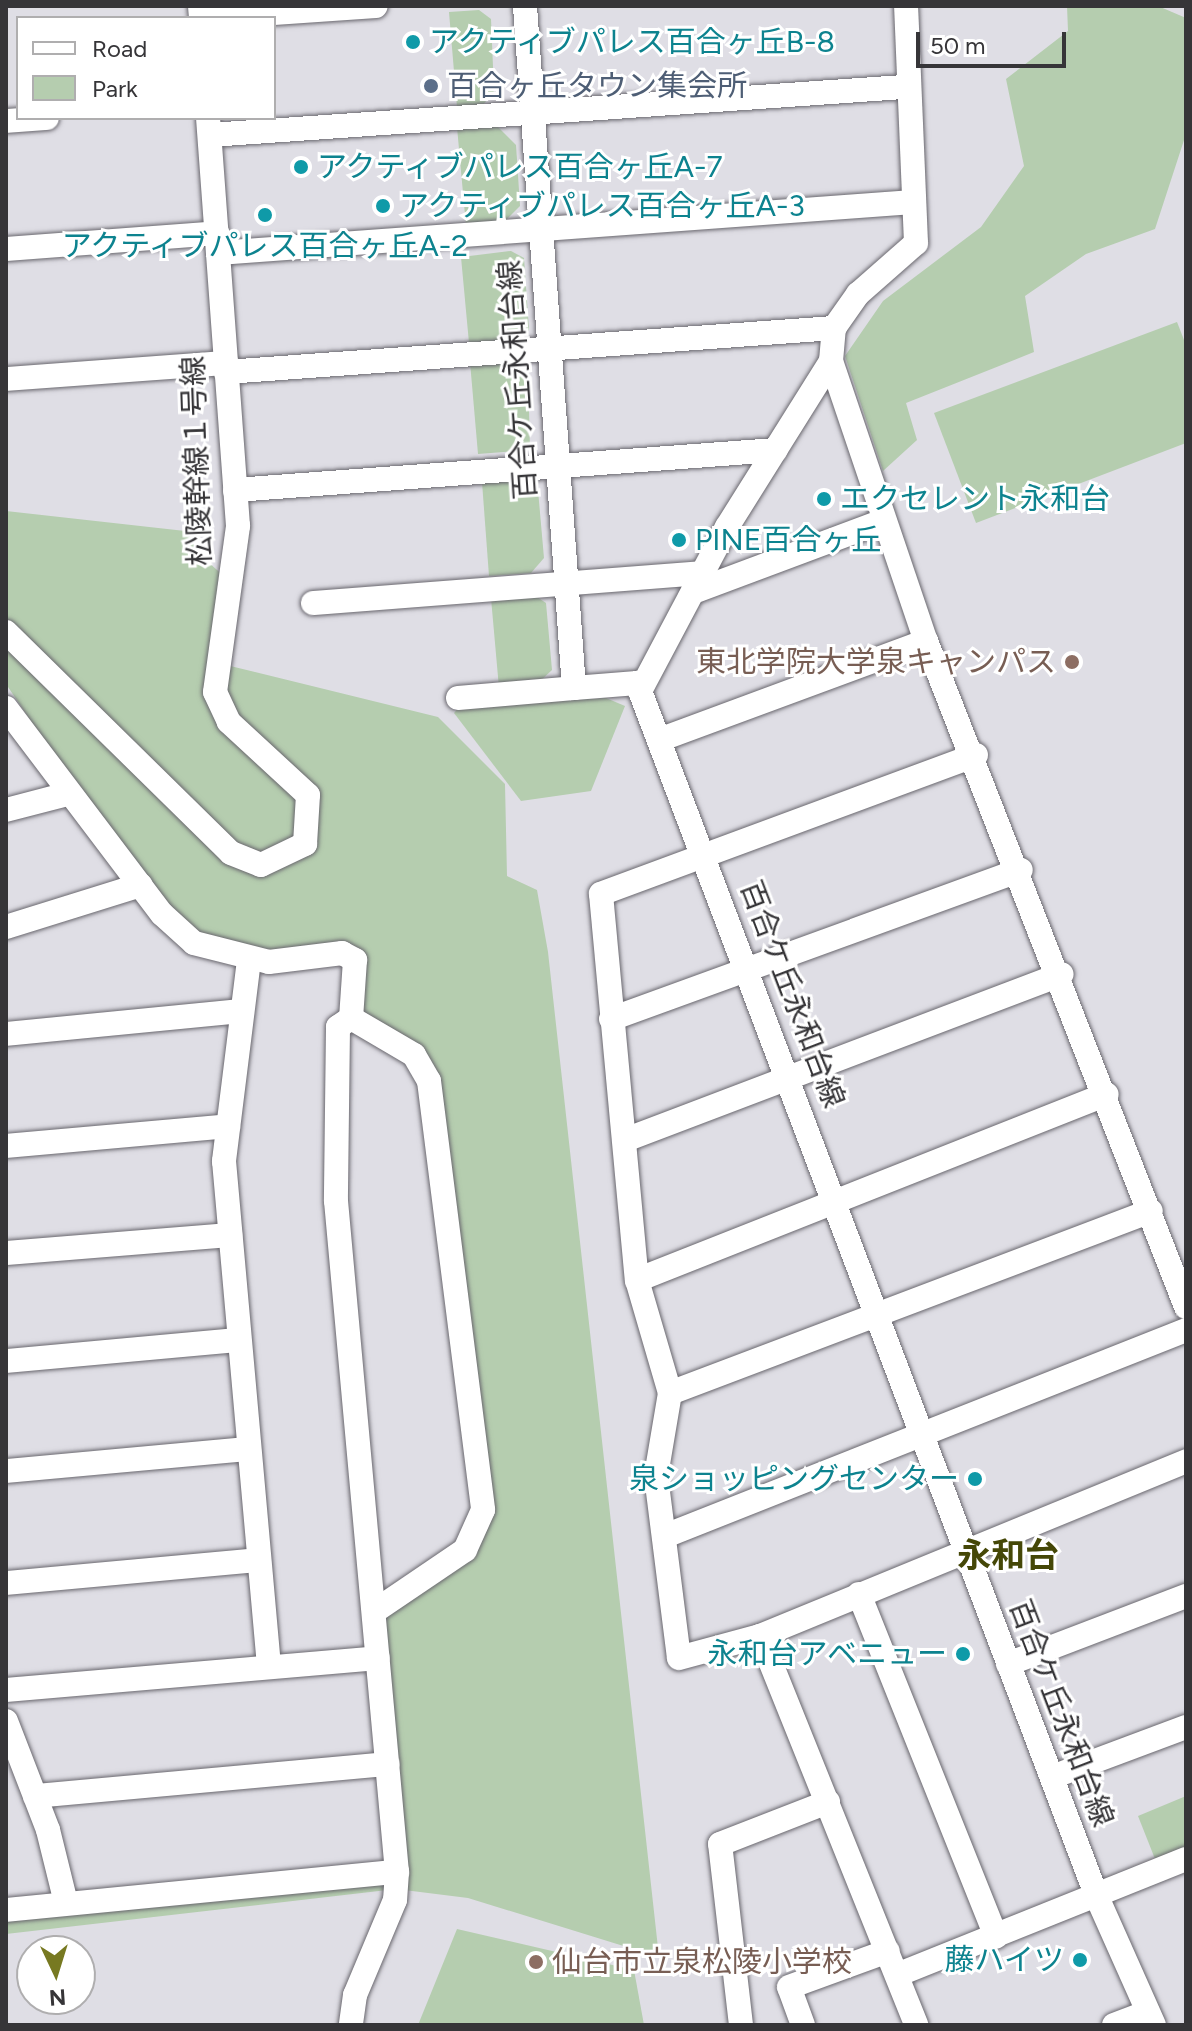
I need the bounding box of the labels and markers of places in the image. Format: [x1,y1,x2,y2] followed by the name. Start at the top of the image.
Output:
[429,24,838,60] place label: アクティブパレス百合ヶ丘B-8
[404,33,422,51] marker: アクティブパレス百合ヶ丘B-8
[447,68,747,104] place label: 百合ヶ丘タウン集会所
[422,77,440,95] marker: 百合ヶ丘タウン集会所
[317,149,726,185] place label: アクティブパレス百合ヶ丘A-7
[292,158,310,176] marker: アクティブパレス百合ヶ丘A-7
[399,188,808,224] place label: アクティブパレス百合ヶ丘A-3
[374,197,392,215] marker: アクティブパレス百合ヶ丘A-3
[256,206,274,224] marker: アクティブパレス百合ヶ丘A-2
[60,228,470,264] place label: アクティブパレス百合ヶ丘A-2
[840,481,1110,517] place label: エクセレント永和台
[815,490,833,508] marker: エクセレント永和台
[695,522,881,558] place label: PINE百合ヶ丘
[670,531,688,549] marker: PINE百合ヶ丘
[696,644,1056,680] place label: 東北学院大学泉キャンパス
[1063,653,1081,671] marker: 東北学院大学泉キャンパス
[629,1461,959,1497] place label: 泉ショッピングセンター
[966,1470,984,1488] marker: 泉ショッピングセンター
[707,1636,947,1672] place label: 永和台アベニュー
[954,1645,972,1663] marker: 永和台アベニュー
[944,1942,1064,1978] place label: 藤ハイツ
[552,1944,852,1980] place label: 仙台市立泉松陵小学校
[1071,1951,1089,1969] marker: 藤ハイツ
[527,1953,545,1971] marker: 仙台市立泉松陵小学校

